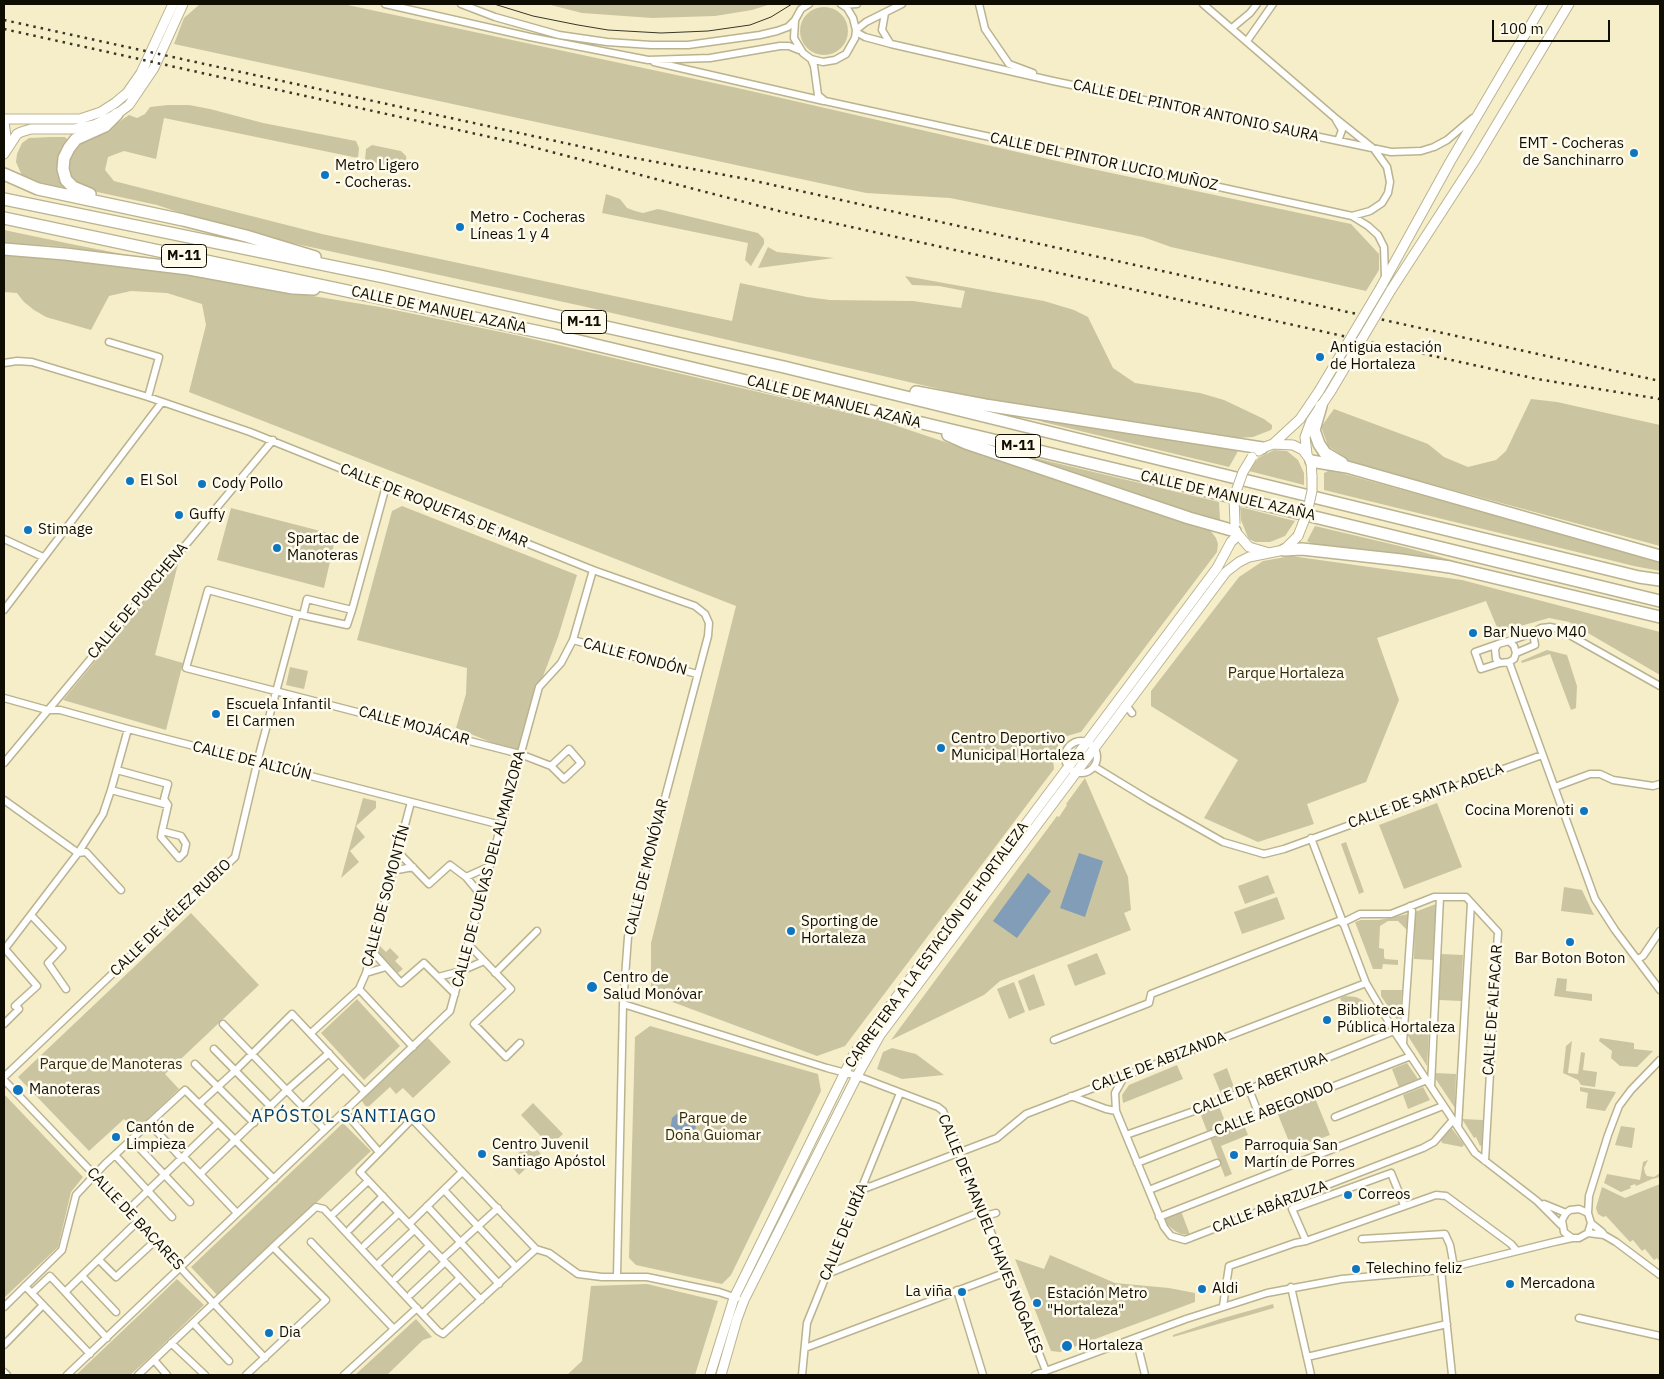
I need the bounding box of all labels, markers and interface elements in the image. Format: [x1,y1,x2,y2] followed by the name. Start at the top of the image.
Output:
[1494,10,1612,42] scale bar
[1500,19,1544,38] text: 100 m
[1071,76,1321,146] street label: CALLE DEL PINTOR ANTONIO SAURA
[988,129,1220,195] street label: CALLE DEL PINTOR LUCIO MUÑOZ
[1519,135,1624,170] place label: EMT - Cocheras de Sanchinarro
[1628,147,1640,159] marker: EMT - Cocheras de Sanchinarro
[335,157,419,192] place label: Metro Ligero - Cocheras.
[319,169,331,181] marker: Metro Ligero - Cocheras.
[470,209,585,244] place label: Metro - Cocheras Líneas 1 y 4
[454,221,466,233] marker: Metro - Cocheras Líneas 1 y 4
[162,245,206,268] road number: M-11
[350,283,528,337] street label: CALLE DE MANUEL AZAÑA
[562,311,606,334] road number: M-11
[1330,339,1442,374] place label: Antigua estación de Hortaleza
[1314,351,1326,363] marker: Antigua estación de Hortaleza
[745,372,923,432] street label: CALLE DE MANUEL AZAÑA
[996,434,1040,458] road number: M-11
[337,460,531,552] street label: CALLE DE ROQUETAS DE MAR
[1139,467,1317,525] street label: CALLE DE MANUEL AZAÑA
[140,472,178,490] place label: El Sol
[124,475,136,487] marker: El Sol
[212,475,283,493] place label: Cody Pollo
[196,478,208,490] marker: Cody Pollo
[189,506,225,524] place label: Guffy
[173,509,185,521] marker: Guffy
[38,521,93,539] place label: Stimage
[22,524,34,536] marker: Stimage
[287,530,359,565] place label: Spartac de Manoteras
[84,539,192,663] street label: CALLE DE PURCHENA
[271,542,283,554] marker: Spartac de Manoteras
[1483,624,1586,642] place label: Bar Nuevo M40
[1467,627,1479,639] marker: Bar Nuevo M40
[581,634,689,680] street label: CALLE FONDÓN
[1228,665,1344,683] park label: Parque Hortaleza
[226,696,331,731] place label: Escuela Infantil El Carmen
[356,703,472,749] street label: CALLE MOJÁCAR
[210,708,222,720] marker: Escuela Infantil El Carmen
[951,730,1085,765] place label: Centro Deportivo Municipal Hortaleza
[191,738,313,784] street label: CALLE DE ALICÚN
[935,742,947,754] marker: Centro Deportivo Municipal Hortaleza
[449,748,529,990] street label: CALLE DE CUEVAS DEL ALMANZORA
[1346,759,1506,833] street label: CALLE DE SANTA ADELA
[621,797,673,937] street label: CALLE DE MONÓVAR
[1465,802,1574,820] place label: Cocina Morenoti
[1578,805,1590,817] marker: Cocina Morenoti
[842,818,1032,1072] street label: CARRETERA A LA ESTACIÓN DE HORTALEZA
[358,823,414,969] street label: CALLE DE SOMONTÍN
[107,856,235,980] street label: CALLE DE VÉLEZ RUBIO
[801,913,878,948] place label: Sporting de Hortaleza
[785,925,797,937] marker: Sporting de Hortaleza
[1564,936,1576,948] marker: Bar Boton Boton
[1479,944,1507,1076] street label: CALLE DE ALFACAR
[1514,950,1626,968] place label: Bar Boton Boton
[603,969,703,1004] place label: Centro de Salud Monóvar
[585,980,599,994] marker: Centro de Salud Monóvar
[1337,1002,1455,1037] place label: Biblioteca Pública Hortaleza
[1321,1014,1333,1026] marker: Biblioteca Pública Hortaleza
[1089,1028,1229,1096] street label: CALLE DE ABIZANDA
[1190,1049,1330,1119] street label: CALLE DE ABERTURA
[39,1056,183,1074] park label: Parque de Manoteras
[1212,1078,1336,1140] street label: CALLE ABEGONDO
[29,1081,100,1099] place label: Manoteras
[11,1083,25,1097] marker: Manoteras
[249,1106,439,1128] district label: APÓSTOL SANTIAGO
[665,1110,761,1145] park label: Parque de Doña Guiomar
[934,1112,1046,1356] street label: CALLE DE MANUEL CHAVES NOGALES
[126,1119,194,1154] place label: Cantón de Limpieza
[110,1131,122,1143] marker: Cantón de Limpieza
[492,1136,606,1171] place label: Centro Juvenil Santiago Apóstol
[1244,1137,1355,1172] place label: Parroquia San Martín de Porres
[476,1148,488,1160] marker: Centro Juvenil Santiago Apóstol
[1228,1149,1240,1161] marker: Parroquia San Martín de Porres
[83,1164,187,1274] street label: CALLE DE BACARES
[1210,1177,1330,1237] street label: CALLE ABÁRZUZA
[816,1180,872,1284] street label: CALLE DE URÍA
[1358,1186,1411,1204] place label: Correos
[1342,1189,1354,1201] marker: Correos
[1366,1260,1462,1278] place label: Telechino feliz
[1350,1263,1362,1275] marker: Telechino feliz
[1520,1275,1595,1293] place label: Mercadona
[1504,1278,1516,1290] marker: Mercadona
[1212,1280,1238,1298] place label: Aldi
[905,1283,952,1301] place label: La viña
[1196,1283,1208,1295] marker: Aldi
[1047,1285,1147,1320] place label: Estación Metro "Hortaleza"
[956,1286,968,1298] marker: La viña
[1031,1297,1043,1309] marker: Estación Metro "Hortaleza"
[279,1324,301,1342] place label: Dia
[263,1327,275,1339] marker: Dia
[1078,1337,1143,1355] place label: Hortaleza
[1060,1339,1074,1353] marker: Hortaleza

